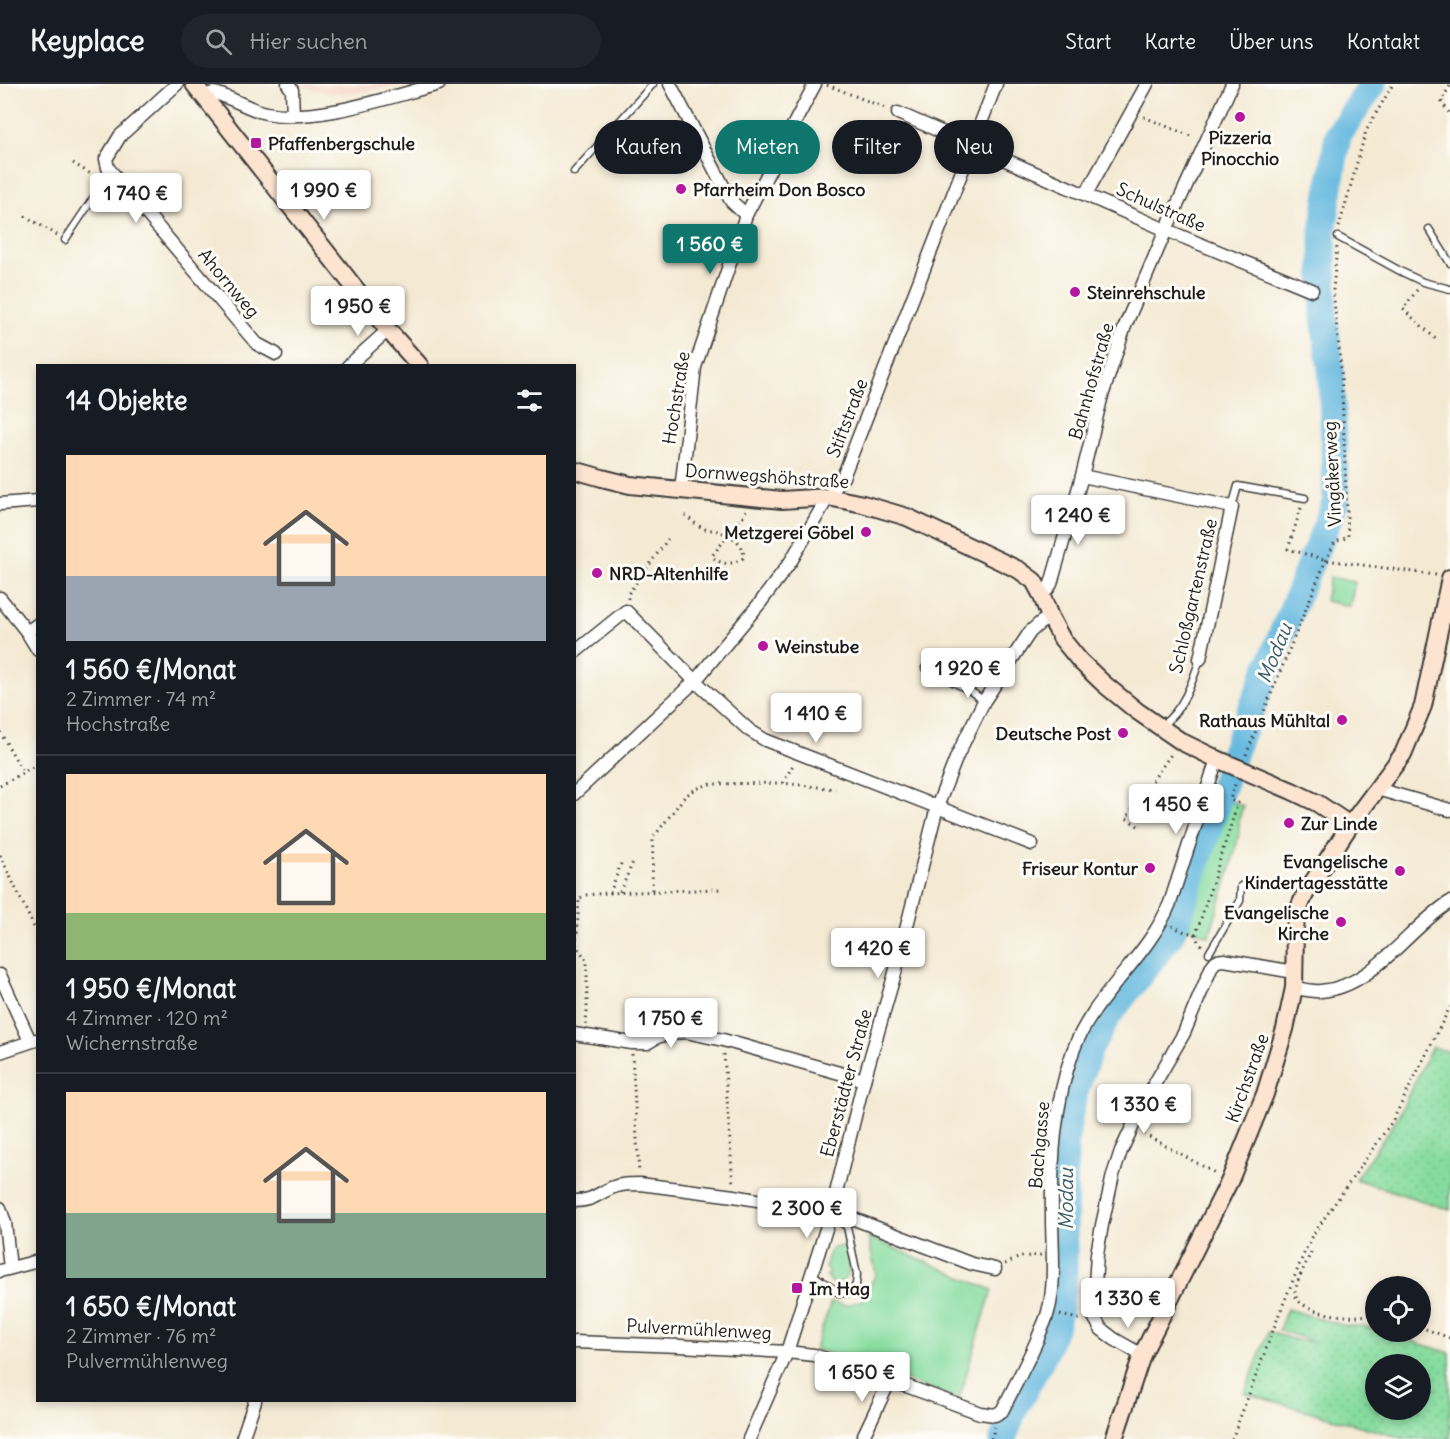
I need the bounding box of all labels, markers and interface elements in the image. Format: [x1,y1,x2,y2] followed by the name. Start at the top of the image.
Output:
[181,14,601,68] search box
[30,23,145,59] text: Keyplace
[202,25,235,58] icon: search
[250,27,368,55] text: Hier suchen
[1065,28,1111,55] text: Start
[1144,28,1196,55] text: Karte
[1229,28,1314,55] text: Über uns
[1347,28,1420,55] text: Kontakt
[1233,110,1247,124] marker: Pizzeria Pinocchio
[594,120,703,174] chip: Kaufen
[715,120,820,174] chip: Mieten
[832,120,922,174] chip: Filter
[934,120,1014,174] chip: Neu
[1201,126,1279,170] place label: Pizzeria Pinocchio
[268,132,415,155] place label: Pfaffenbergschule
[249,136,263,150] marker: Pfaffenbergschule
[269,170,379,221] pin: 1 990 €
[81,173,191,224] pin: 1 740 €
[291,177,357,202] text: 1 990 €
[1113,177,1209,237] street label: Schulstraße
[693,178,865,201] place label: Pfarrheim Don Bosco
[104,180,168,205] text: 1 740 €
[674,182,688,196] marker: Pfarrheim Don Bosco
[655,224,765,275] pin: 1 560 €
[677,231,743,256] text: 1 560 €
[193,244,265,322] street label: Ahornweg
[1087,281,1206,304] place label: Steinrehschule
[1068,285,1082,299] marker: Steinrehschule
[303,286,413,337] pin: 1 950 €
[325,293,391,318] text: 1 950 €
[1063,320,1119,442] street label: Bahnhofstraße
[657,350,695,446] street label: Hochstraße
[821,375,873,461] street label: Stiftstraße
[66,384,188,417] text: 14 Objekte
[513,384,546,417] icon: filters
[1318,420,1346,528] street label: Vingåkerweg
[684,459,850,493] street label: Dornwegshöhstraße
[252,494,360,602] icon: home
[1023,495,1133,546] pin: 1 240 €
[1045,502,1111,527] text: 1 240 €
[1164,516,1222,676] street label: Schloßgartenstraße
[724,521,854,544] place label: Metzgerei Göbel
[859,525,873,539] marker: Metzgerei Göbel
[609,562,729,585] place label: NRD-Altenhilfe
[590,566,604,580] marker: NRD-Altenhilfe
[1251,618,1298,686] water label: Modau
[775,635,860,658] place label: Weinstube
[756,639,770,653] marker: Weinstube
[913,648,1023,699] pin: 1 920 €
[66,653,236,686] text: 1 560 €/Monat
[935,655,1001,680] text: 1 920 €
[66,686,216,711] text: 2 Zimmer · 74 m²
[761,693,871,744] pin: 1 410 €
[785,700,847,725] text: 1 410 €
[1199,709,1330,732] place label: Rathaus Mühltal
[66,711,170,736] text: Hochstraße
[1335,713,1349,727] marker: Rathaus Mühltal
[995,722,1112,745] place label: Deutsche Post
[1116,726,1130,740] marker: Deutsche Post
[1121,784,1231,835] pin: 1 450 €
[1143,791,1209,816] text: 1 450 €
[1301,812,1378,835] place label: Zur Linde
[252,813,360,921] icon: home
[1282,816,1296,830] marker: Zur Linde
[1245,850,1388,894] place label: Evangelische Kindertagesstätte
[1022,857,1139,880] place label: Friseur Kontur
[1143,861,1157,875] marker: Friseur Kontur
[1393,864,1407,878] marker: Evangelische Kindertagesstätte
[1224,901,1329,945] place label: Evangelische Kirche
[1334,915,1348,929] marker: Evangelische Kirche
[823,928,933,979] pin: 1 420 €
[845,935,911,960] text: 1 420 €
[66,972,236,1005] text: 1 950 €/Monat
[616,998,726,1049] pin: 1 750 €
[66,1005,228,1030] text: 4 Zimmer · 120 m²
[639,1005,703,1030] text: 1 750 €
[815,1006,877,1160] street label: Eberstädter Straße
[66,1030,198,1055] text: Wichernstraße
[1220,1030,1274,1126] street label: Kirchstraße
[1089,1084,1199,1135] pin: 1 330 €
[1111,1091,1177,1116] text: 1 330 €
[1024,1100,1054,1190] street label: Bachgasse
[252,1131,360,1239] icon: home
[1053,1167,1078,1230] water label: Modau
[752,1188,862,1239] pin: 2 300 €
[771,1195,843,1220] text: 2 300 €
[1365,1276,1431,1420] map controls
[1365,1276,1431,1342] button: locate
[809,1277,870,1300] place label: Im Hag
[1073,1278,1183,1329] pin: 1 330 €
[790,1281,804,1295] marker: Im Hag
[1095,1285,1161,1310] text: 1 330 €
[66,1290,236,1323] text: 1 650 €/Monat
[626,1314,772,1344] street label: Pulvermühlenweg
[66,1323,216,1348] text: 2 Zimmer · 76 m²
[66,1348,228,1373] text: Pulvermühlenweg
[807,1352,917,1403] pin: 1 650 €
[1365,1354,1431,1420] button: layers
[829,1359,895,1384] text: 1 650 €

